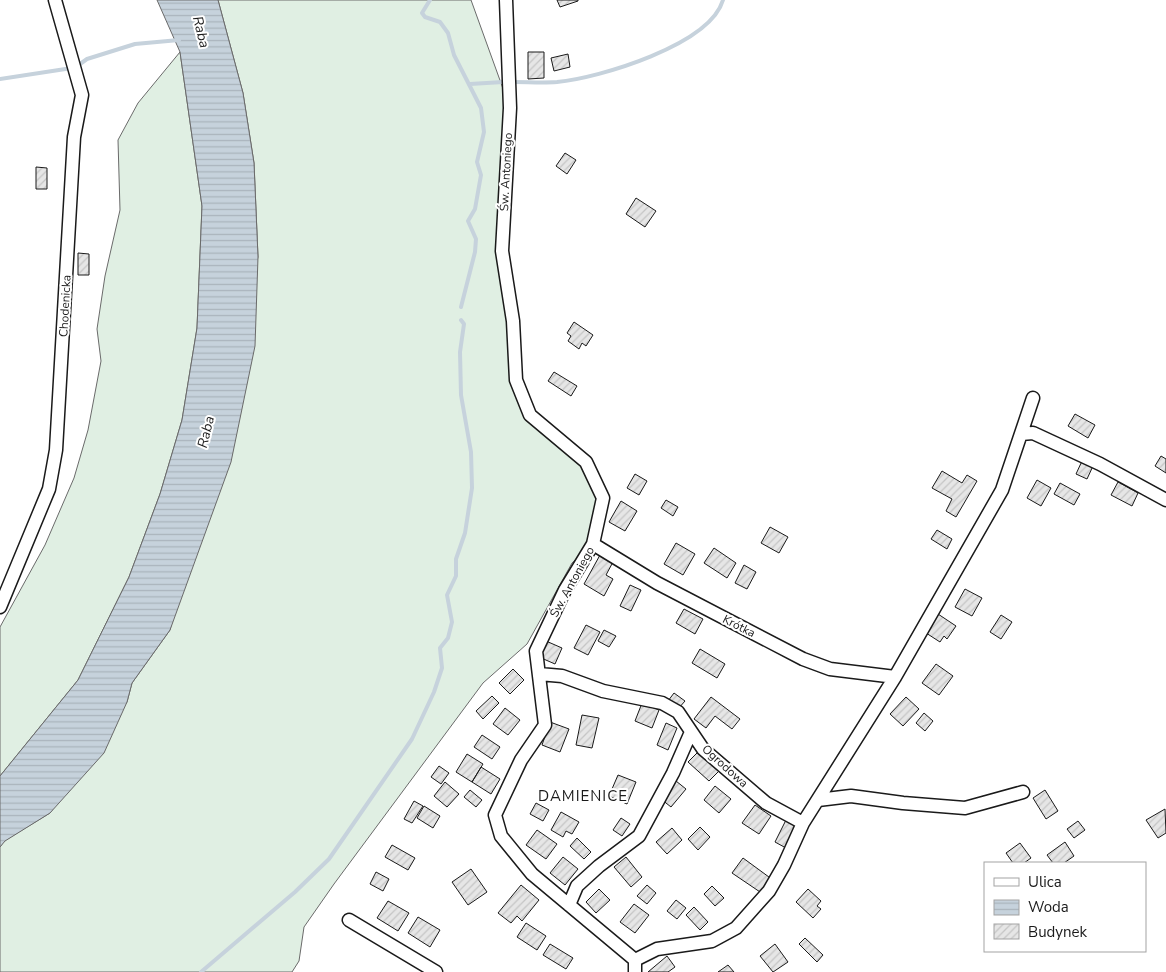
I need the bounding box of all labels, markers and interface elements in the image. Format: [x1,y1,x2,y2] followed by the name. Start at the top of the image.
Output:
[188,14,214,50] water label: Raba
[496,132,516,212] street label: Św. Antoniego
[55,274,75,338] street label: Chodenicka
[193,414,219,450] water label: Raba
[546,543,598,620] street label: Św. Antoniego
[720,611,758,641] street label: Krótka
[698,741,752,791] street label: Ogrodowa
[538,786,628,806] district label: DAMIENICE
[984,862,1146,952] legend
[1028,872,1062,892] text: Ulica
[1028,897,1069,917] text: Woda
[1028,922,1088,942] text: Budynek

